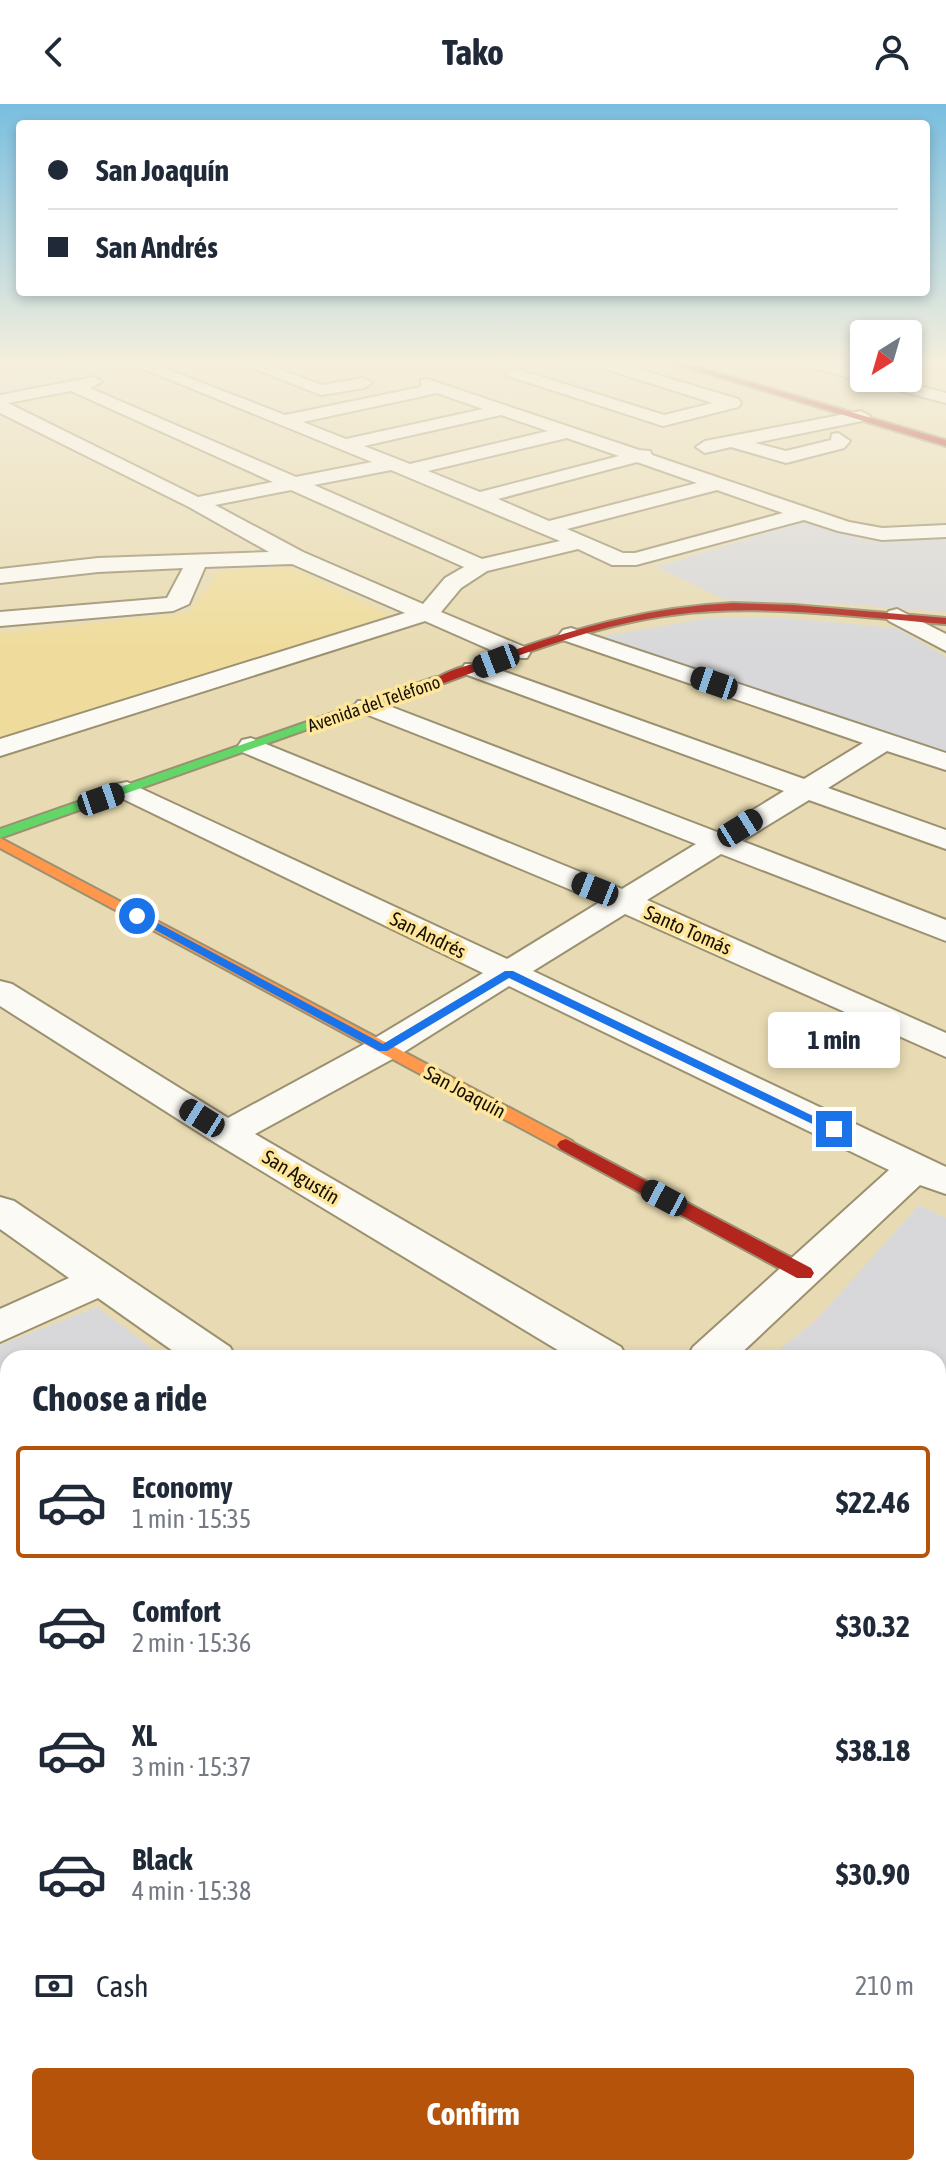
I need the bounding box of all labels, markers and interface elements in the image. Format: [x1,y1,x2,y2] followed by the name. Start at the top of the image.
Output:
[32,30,76,74] icon: back
[870,30,914,74] icon: person
[442,31,504,73] text: Tako
[96,153,229,187] text: San Joaquín
[96,230,218,264] text: San Andrés
[850,320,922,392] north arrow
[850,320,922,392] map controls
[469,641,523,681] car
[687,664,741,702] car
[305,671,443,736] street label: Avenida del Teléfono
[74,780,128,818] car
[713,805,767,851] car
[568,869,622,909] car
[119,898,155,934] route start
[641,900,735,959] street label: Santo Tomás
[387,906,470,963] street label: San Andrés
[768,1013,900,1069] callout: 1 min
[807,1025,861,1055] text: 1 min
[421,1061,510,1123] street label: San Joaquín
[175,1095,229,1141] car
[816,1111,852,1147] route end
[259,1145,344,1208] street label: San Agustín
[637,1176,691,1220] car
[32,1377,207,1419] text: Choose a ride
[36,1466,108,1538] icon: car
[132,1470,233,1504] text: Economy
[836,1485,910,1519] text: $22.46
[132,1504,251,1534] text: 1 min · 15:35
[36,1590,108,1662] icon: car
[132,1594,221,1628] text: Comfort
[836,1609,910,1643] text: $30.32
[132,1628,251,1658] text: 2 min · 15:36
[36,1714,108,1786] icon: car
[132,1718,157,1752] text: XL
[836,1733,910,1767] text: $38.18
[132,1752,251,1782] text: 3 min · 15:37
[36,1838,108,1910] icon: car
[132,1842,192,1876] text: Black
[836,1857,910,1891] text: $30.90
[132,1876,251,1906] text: 4 min · 15:38
[32,1964,76,2008] icon: cash
[96,1969,149,2003] text: Cash
[855,1971,914,2001] text: 210 m
[32,2068,914,2160] button: Confirm

